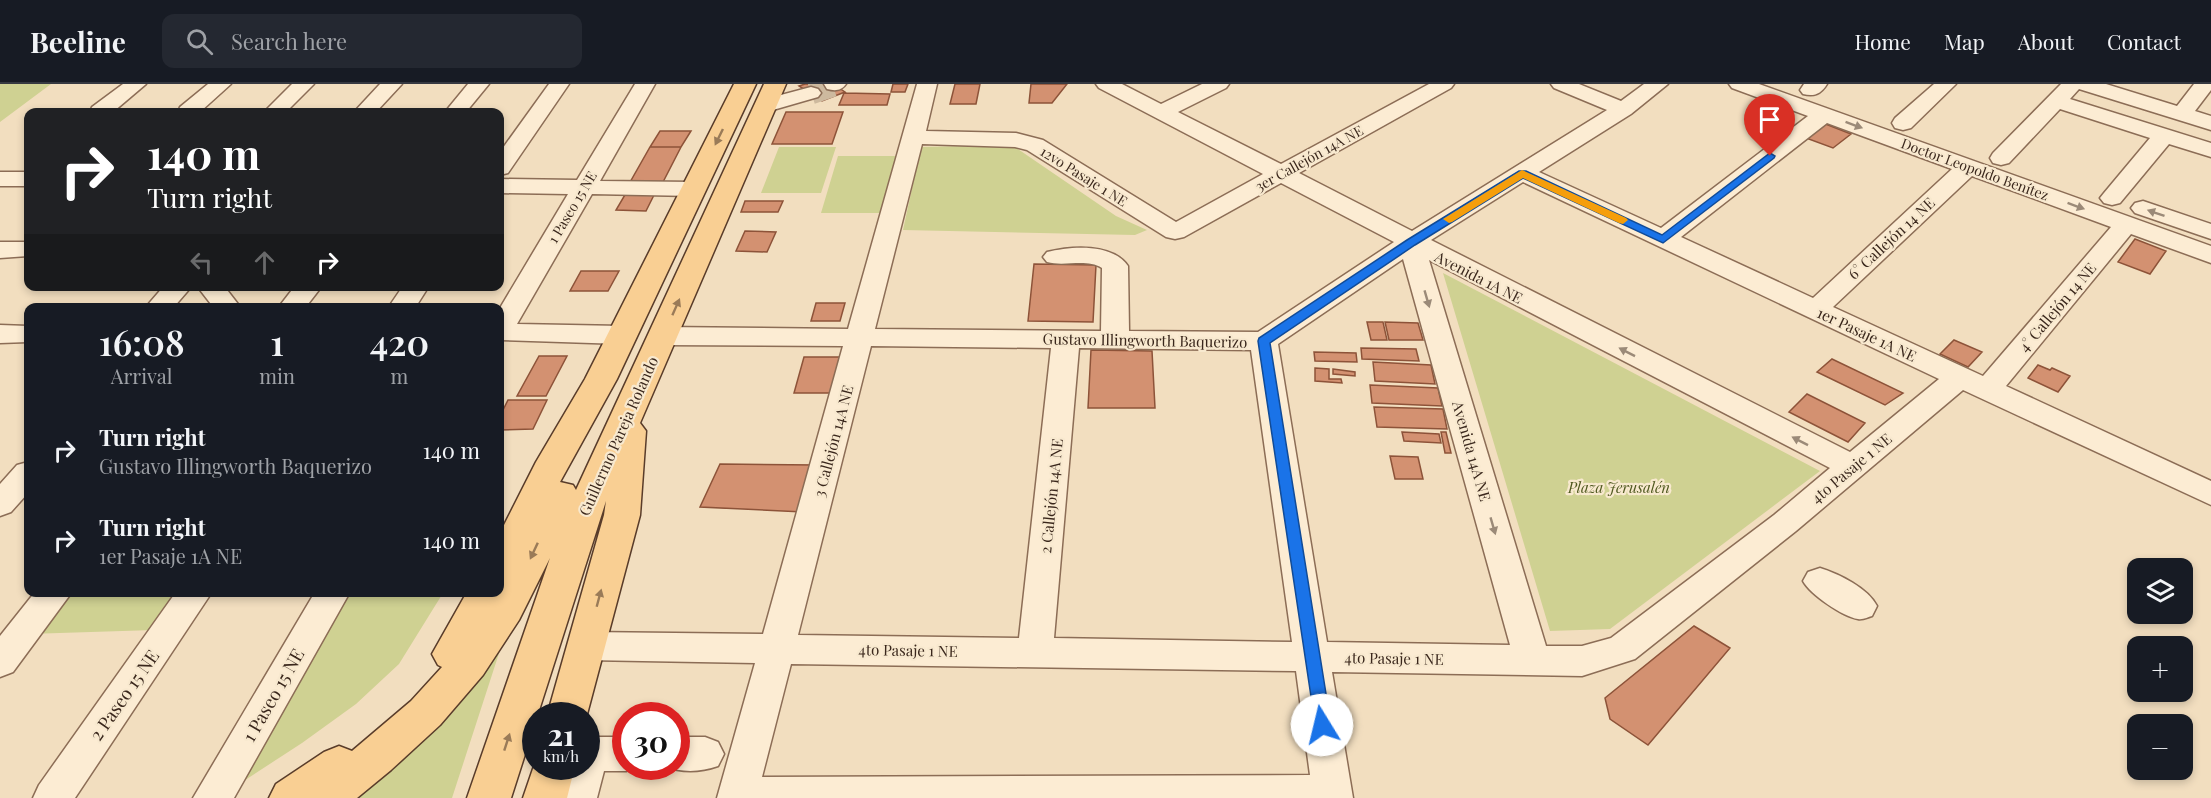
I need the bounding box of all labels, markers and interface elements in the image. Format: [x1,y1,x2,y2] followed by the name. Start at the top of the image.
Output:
[162,14,582,68] search box
[30,23,126,60] text: Beeline
[183,25,216,58] icon: search
[231,26,347,56] text: Search here
[1855,27,1911,55] text: Home
[1944,27,1985,55] text: Map
[2018,27,2074,55] text: About
[2107,27,2181,55] text: Contact
[1744,94,1795,156] pin
[1753,103,1786,136] icon: arrive
[1252,120,1366,196] street label: 3er Callejón 14A NE
[1845,121,1863,131] one-way arrow
[147,125,260,181] text: 140 m
[714,128,724,145] one-way arrow
[48,132,126,210] icon: right
[1899,133,2052,205] street label: Doctor Leopoldo Benítez
[1037,142,1131,210] street label: 12vo Pasaje 1 NE
[543,167,601,247] street label: 1 Paseo 15 NE
[147,179,272,215] text: Turn right
[1843,193,1939,283] street label: 6° Callejón 14 NE
[2068,202,2086,212] one-way arrow
[2147,207,2165,217] one-way arrow
[185,246,218,279] icon: left
[248,246,281,279] icon: ahead
[311,246,344,279] icon: right
[1431,246,1526,308] street label: Avenida 1A NE
[2014,258,2100,356] street label: 4° Callejón 14 NE
[1423,290,1433,308] one-way arrow
[671,298,680,315] one-way arrow
[1814,302,1920,366] street label: 1er Pasaje 1A NE
[99,317,185,365] text: 16:08
[270,317,284,365] text: 1
[370,317,429,365] text: 420
[1043,328,1247,352] street label: Gustavo Illingworth Baquerizo
[1618,348,1635,357] one-way arrow
[574,353,662,519] street label: Guillermo Pareja Rolando
[111,362,172,389] text: Arrival
[259,362,295,389] text: min
[391,362,408,389] text: m
[808,383,858,499] street label: 3 Callejón 14A NE
[1448,398,1496,503] street label: Avenida 14A NE
[99,422,205,452] text: Turn right
[1807,428,1895,508] street label: 4to Pasaje 1 NE
[48,434,81,467] icon: right
[423,435,480,465] text: 140 m
[1792,436,1809,446] one-way arrow
[1035,438,1067,554] street label: 2 Callejón 14A NE
[99,452,372,479] text: Gustavo Illingworth Baquerizo
[1567,477,1670,497] park label: Plaza Jerusalén
[99,512,205,542] text: Turn right
[1489,517,1499,535] one-way arrow
[48,524,81,557] icon: right
[423,525,480,555] text: 140 m
[99,542,242,569] text: 1er Pasaje 1A NE
[530,542,539,559] one-way arrow
[2127,558,2193,780] map controls
[2127,558,2193,624] button: layers
[595,589,604,607] one-way arrow
[2127,636,2193,702] button: +
[858,639,958,661] street label: 4to Pasaje 1 NE
[237,644,309,746] street label: 1 Paseo 15 NE
[84,645,164,745] street label: 2 Paseo 15 NE
[1344,647,1444,669] street label: 4to Pasaje 1 NE
[1290,693,1354,757] position arrow
[612,702,690,780] speed limit sign: 30
[547,714,575,754] text: 21
[2127,714,2193,780] button: −
[502,733,512,751] one-way arrow
[543,746,579,766] text: km/h

